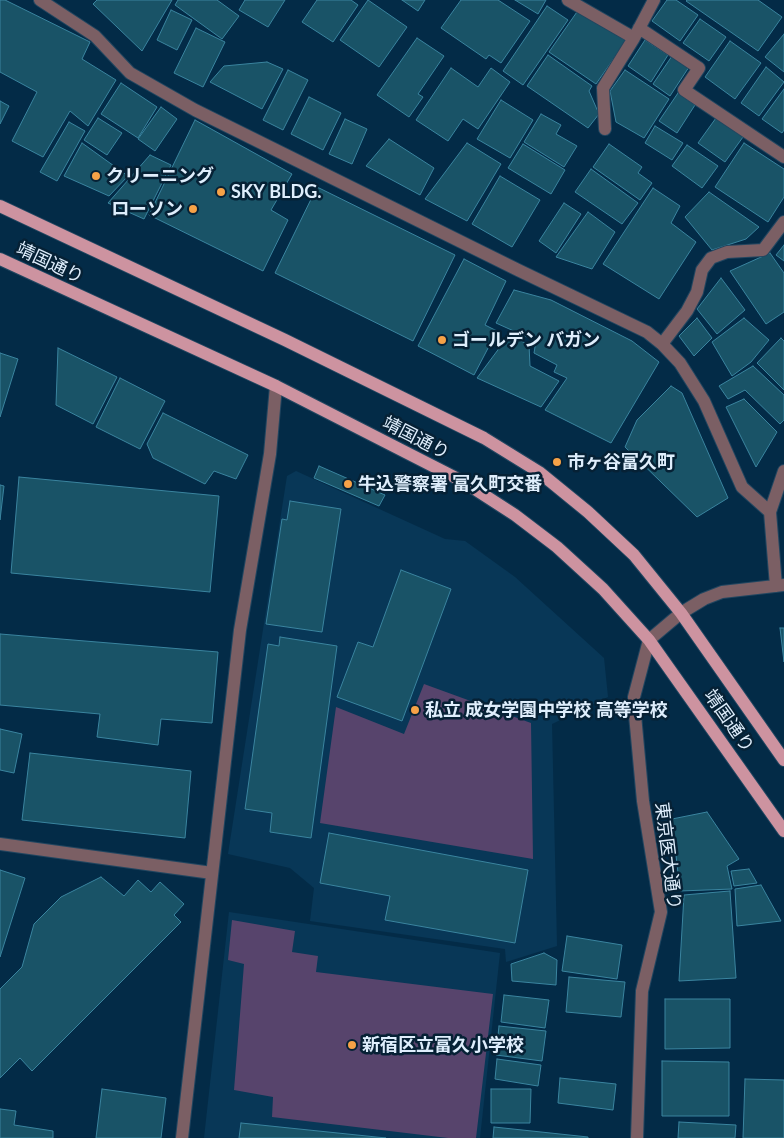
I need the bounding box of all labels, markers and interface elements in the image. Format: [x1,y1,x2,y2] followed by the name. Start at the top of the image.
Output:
[106,165,214,187] place label: クリーニング
[90,170,102,182] marker: クリーニング
[231,181,321,203] place label: SKY BLDG.
[215,186,227,198] marker: SKY BLDG.
[111,198,183,220] place label: ローソン
[187,203,199,215] marker: ローソン
[13,238,87,288] street label: 靖国通り
[452,329,600,351] place label: ゴールデン バガン
[436,334,448,346] marker: ゴールデン バガン
[379,412,453,464] street label: 靖国通り
[567,451,675,473] place label: 市ヶ谷富久町
[551,456,563,468] marker: 市ヶ谷富久町
[358,473,542,495] place label: 牛込警察署 富久町交番
[342,478,354,490] marker: 牛込警察署 富久町交番
[700,685,758,757] street label: 靖国通り
[425,699,668,721] place label: 私立 成女学園中学校 高等学校
[409,704,421,716] marker: 私立 成女学園中学校 高等学校
[651,801,685,911] street label: 東京医大通り
[362,1034,524,1056] place label: 新宿区立富久小学校
[346,1039,358,1051] marker: 新宿区立富久小学校

